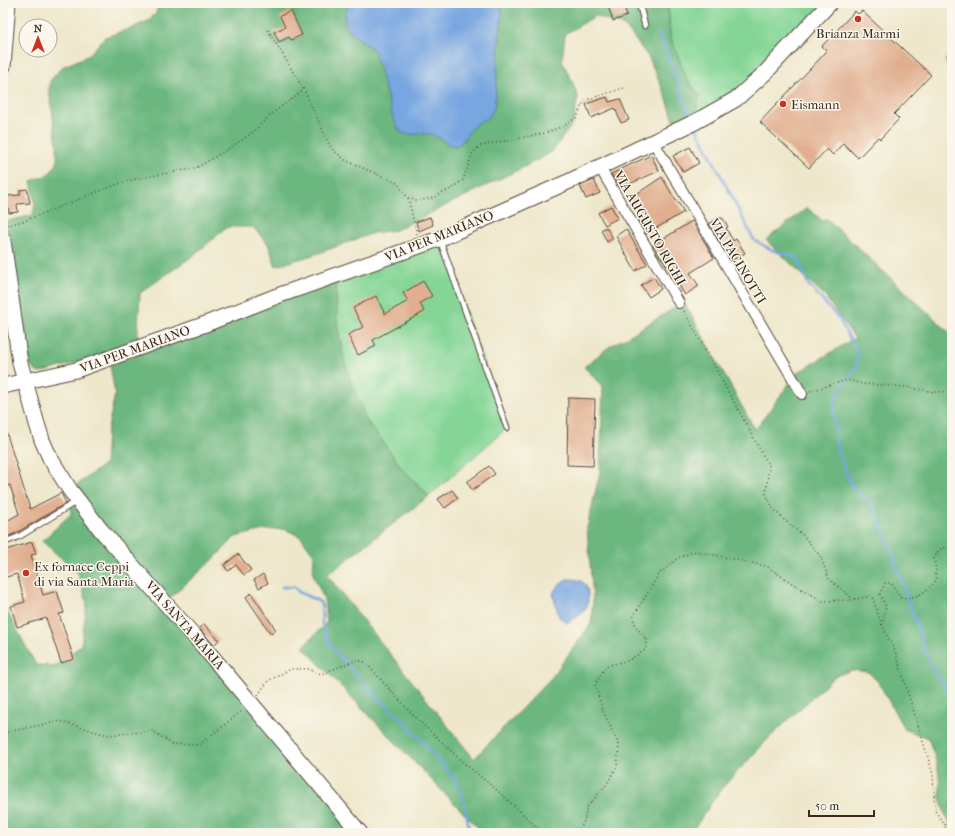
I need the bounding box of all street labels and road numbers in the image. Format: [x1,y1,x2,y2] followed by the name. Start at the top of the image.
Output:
[611,167,689,288] street label: VIA AUGUSTO RIGHI
[382,207,496,265] street label: VIA PER MARIANO
[706,215,769,306] street label: VIA PACINOTTI
[77,322,192,376] street label: VIA PER MARIANO
[142,577,228,673] street label: VIA SANTA MARIA

